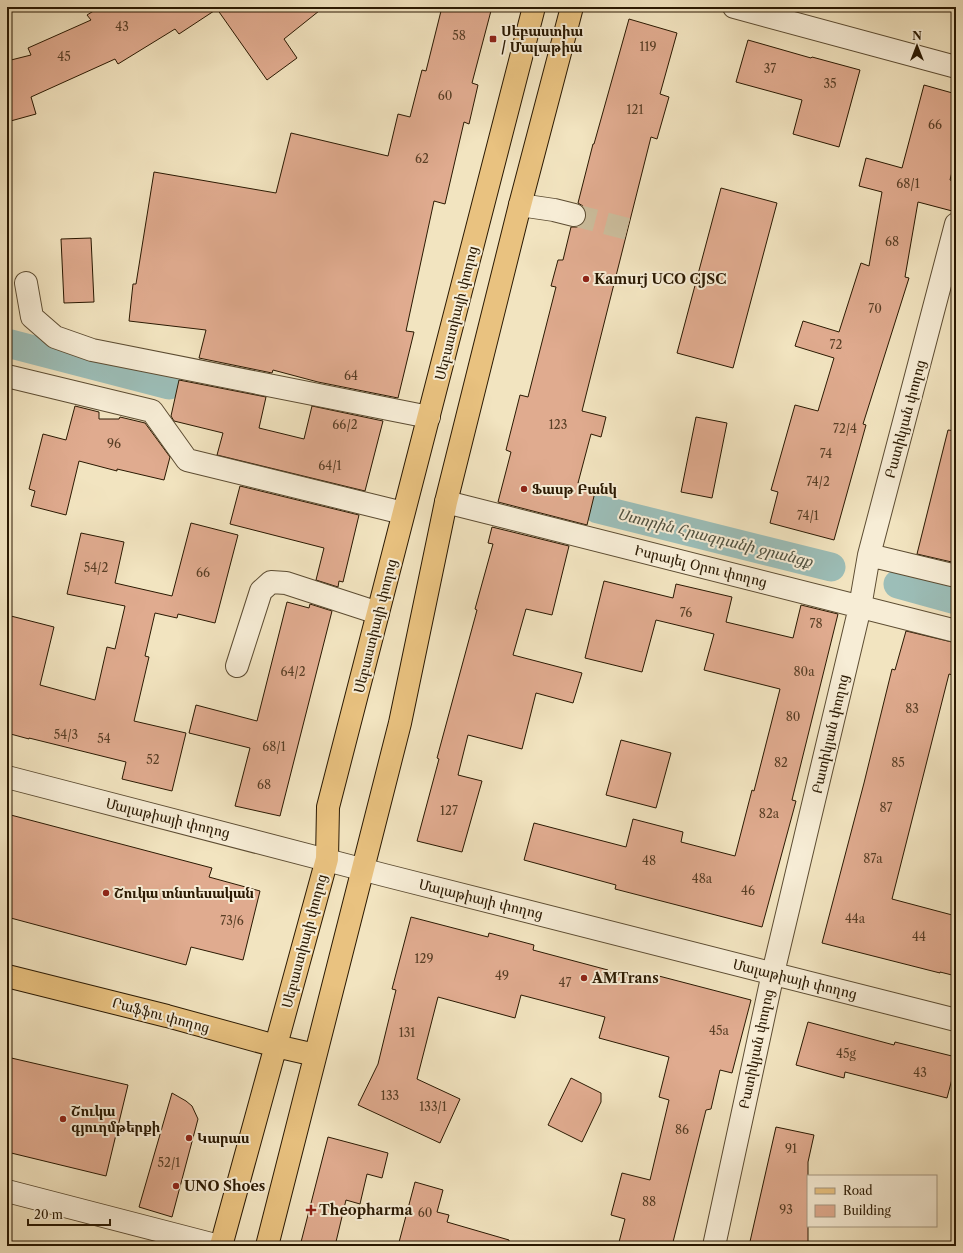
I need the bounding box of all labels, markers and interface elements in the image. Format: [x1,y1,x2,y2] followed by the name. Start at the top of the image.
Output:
[115,19,129,34] house number: 43
[501,22,583,56] place label: Սեբաստիա / Մալաթիա
[897,26,937,66] north arrow
[452,28,466,43] house number: 58
[912,29,922,43] text: N
[488,34,498,44] marker: Սեբաստիա / Մալաթիա
[639,39,657,54] house number: 119
[57,49,71,64] house number: 45
[764,61,776,76] house number: 37
[823,76,837,91] house number: 35
[438,88,452,103] house number: 60
[627,102,644,117] house number: 121
[928,117,942,132] house number: 66
[415,151,429,166] house number: 62
[896,176,920,191] house number: 68/1
[885,234,899,249] house number: 68
[431,244,481,382] street label: Սեբաստիայի փողոց
[594,270,727,288] place label: Kamurj UCO CJSC
[581,274,591,284] marker: Kamurj UCO CJSC
[868,301,882,316] house number: 70
[830,337,843,352] house number: 72
[881,358,929,480] street label: Բատիկյան փողոց
[344,368,358,383] house number: 64
[332,417,358,432] house number: 66/2
[549,417,567,432] house number: 123
[833,421,857,436] house number: 72/4
[107,436,121,451] house number: 96
[820,446,832,461] house number: 74
[318,458,342,473] house number: 64/1
[806,474,830,489] house number: 74/2
[532,480,617,498] place label: Ֆասթ Բանկ
[519,484,529,494] marker: Ֆասթ Բանկ
[615,504,816,572] water label: Ստորին Հրազդանի ջրանցք
[797,508,819,523] house number: 74/1
[633,541,769,591] street label: Իսրայել Օրու փողոց
[350,557,400,695] street label: Սեբաստիայի փողոց
[84,560,108,575] house number: 54/2
[196,565,210,580] house number: 66
[680,605,692,620] house number: 76
[809,616,823,631] house number: 78
[280,664,306,679] house number: 64/2
[793,664,815,679] house number: 80a
[808,673,852,795] street label: Բատիկյան փողոց
[905,701,919,716] house number: 83
[786,709,800,724] house number: 80
[54,727,78,742] house number: 54/3
[97,731,111,746] house number: 54
[262,739,286,754] house number: 68/1
[146,752,160,767] house number: 52
[774,755,788,770] house number: 82
[891,755,905,770] house number: 85
[257,777,271,792] house number: 68
[104,794,232,842] street label: Մալաթիայի փողոց
[879,800,893,815] house number: 87
[440,803,458,818] house number: 127
[759,806,780,821] house number: 82a
[863,851,883,866] house number: 87a
[642,853,656,868] house number: 48
[692,871,713,886] house number: 48a
[277,872,331,1010] street label: Սեբաստիայի փողոց
[417,875,545,923] street label: Մալաթիայի փողոց
[741,883,755,898] house number: 46
[114,884,254,902] place label: Շուկա տնտեսական
[101,888,111,898] marker: Շուկա տնտեսական
[845,911,866,926] house number: 44a
[220,913,244,928] house number: 73/6
[912,929,926,944] house number: 44
[415,951,433,966] house number: 129
[731,955,859,1003] street label: Մալաթիայի փողոց
[495,968,509,983] house number: 49
[591,969,659,987] place label: AMTrans
[579,973,589,983] marker: AMTrans
[559,975,572,990] house number: 47
[735,987,777,1111] street label: Բատիկյան փողոց
[110,993,212,1037] street label: Րաֆֆու փողոց
[709,1023,730,1038] house number: 45a
[399,1025,415,1040] house number: 131
[836,1046,857,1061] house number: 45g
[913,1065,927,1080] house number: 43
[381,1088,399,1103] house number: 133
[419,1099,447,1114] house number: 133/1
[71,1102,161,1136] place label: Շուկա գյուղմթերքի
[58,1114,68,1124] marker: Շուկա գյուղմթերքի
[675,1122,689,1137] house number: 86
[197,1129,249,1147] place label: Կարաս
[184,1133,194,1143] marker: Կարաս
[785,1141,797,1156] house number: 91
[158,1155,180,1170] house number: 52/1
[807,1175,937,1227] legend
[184,1177,265,1195] place label: UNO Shoes
[171,1181,181,1191] marker: UNO Shoes
[843,1183,873,1198] text: Road
[642,1194,656,1209] house number: 88
[28,1201,110,1227] scale bar
[319,1201,414,1219] place label: Theopharma
[779,1202,793,1217] house number: 93
[843,1203,891,1218] text: Building
[306,1205,316,1215] marker: Theopharma
[418,1205,432,1220] house number: 60
[34,1207,63,1222] text: 20 m

